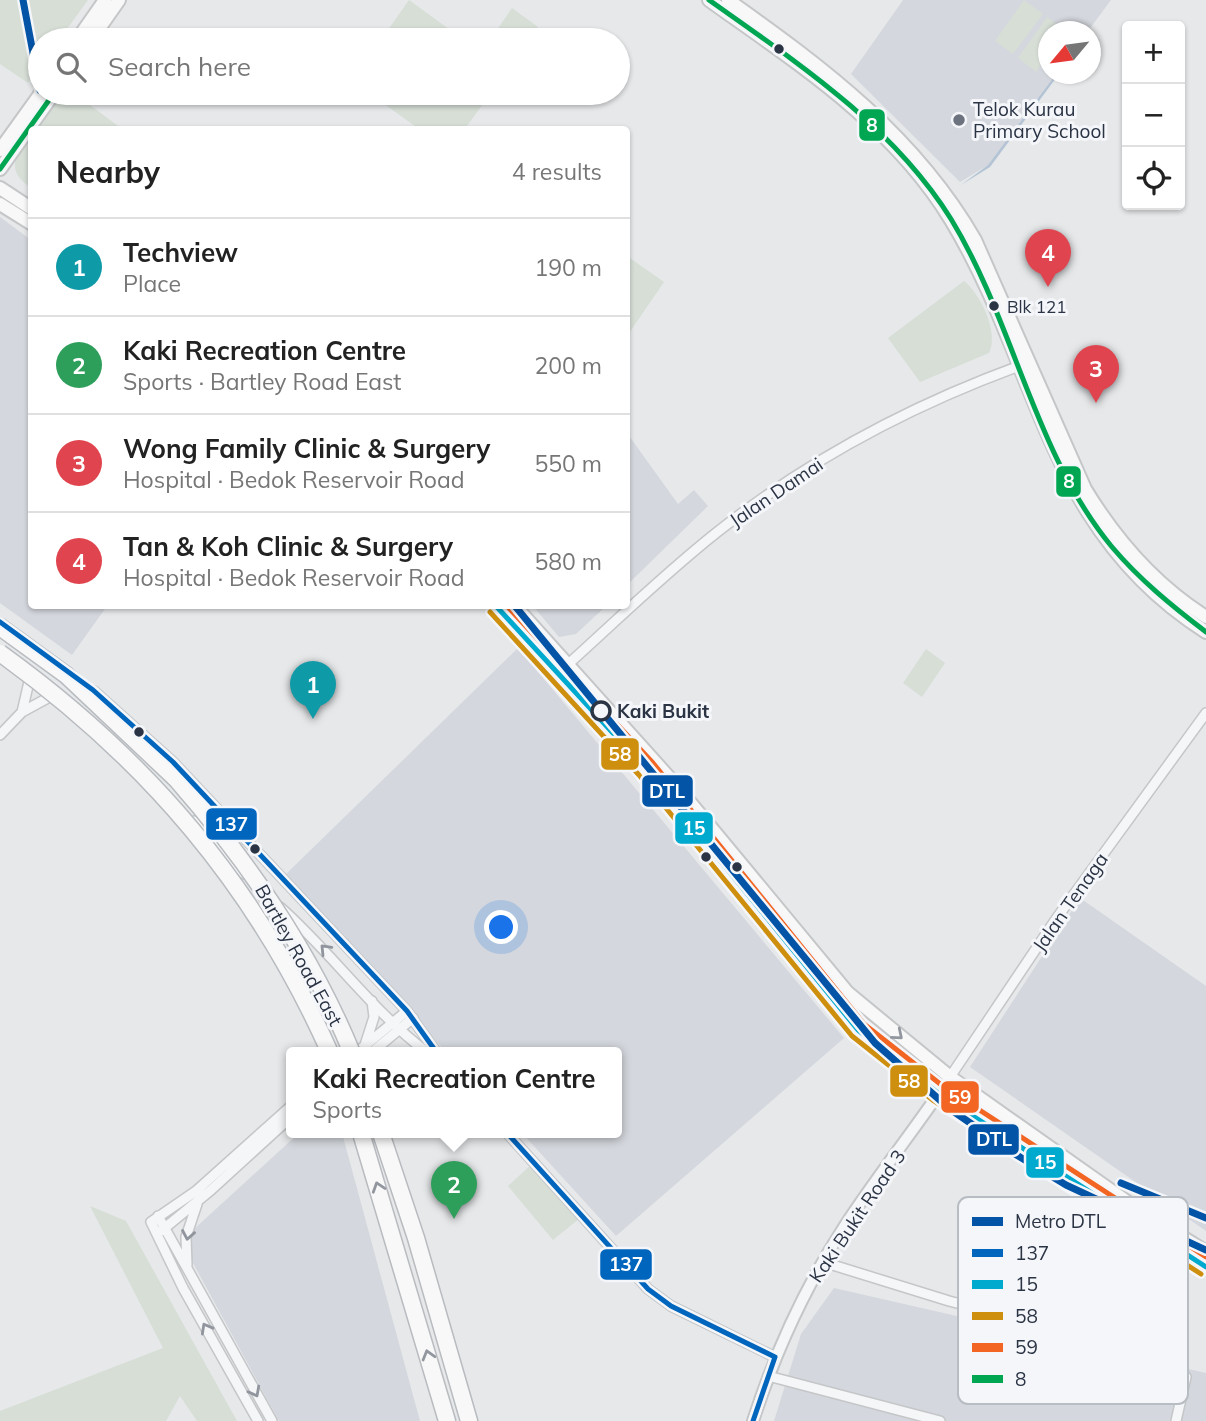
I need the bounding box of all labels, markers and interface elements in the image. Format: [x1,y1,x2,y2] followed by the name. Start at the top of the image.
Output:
[1038,21,1101,84] north arrow
[1122,21,1185,210] map controls
[1122,21,1185,84] button: +
[28,28,630,105] search box
[772,42,786,56] unlabelled marker
[52,48,90,86] icon: search
[108,50,251,83] text: Search here
[1122,84,1185,147] button: −
[973,97,1106,143] place label: Telok Kurau Primary School
[858,108,886,142] line badge: 8
[951,112,967,128] marker: Telok Kurau Primary School
[866,113,878,137] text: 8
[1122,147,1185,210] button: locate
[56,153,160,191] text: Nearby
[512,157,602,186] text: 4 results
[1025,229,1071,287] pin: 4
[123,236,238,269] text: Techview
[72,253,86,282] text: 1
[534,253,602,282] text: 190 m
[123,269,181,298] text: Place
[1007,296,1066,317] place label: Blk 121
[987,299,1001,313] marker: Blk 121
[123,334,406,367] text: Kaki Recreation Centre
[1073,345,1119,403] pin: 3
[72,351,86,380] text: 2
[534,351,602,380] text: 200 m
[123,367,401,396] text: Sports · Bartley Road East
[123,432,490,465] text: Wong Family Clinic & Surgery
[72,449,86,478] text: 3
[534,449,602,478] text: 550 m
[725,452,827,532] street label: Jalan Damai
[123,465,465,494] text: Hospital · Bedok Reservoir Road
[1055,465,1082,498] line badge: 8
[1063,469,1075,493] text: 8
[123,530,453,563] text: Tan & Koh Clinic & Surgery
[72,547,86,576] text: 4
[534,547,602,576] text: 580 m
[123,563,465,592] text: Hospital · Bedok Reservoir Road
[290,661,336,719] pin: 1
[617,699,709,723] place label: Kaki Bukit
[591,701,611,721] marker: Kaki Bukit
[132,725,146,739] unlabelled marker
[600,737,640,771] line badge: 58
[609,742,631,766] text: 58
[641,774,694,808] line badge: DTL
[649,779,685,803] text: DTL
[205,807,258,841] line badge: 137
[674,811,714,845] line badge: 15
[214,812,248,836] text: 137
[683,816,705,840] text: 15
[248,842,262,856] unlabelled marker
[1027,848,1113,956] street label: Jalan Tenaga
[699,850,713,864] unlabelled marker
[730,860,744,874] unlabelled marker
[250,880,348,1030] street label: Bartley Road East
[484,910,518,944] your location
[320,944,333,957] one-way arrow
[891,1027,903,1040] one-way arrow
[286,1047,622,1138] popup
[312,1062,596,1095] text: Kaki Recreation Centre
[889,1064,929,1098] line badge: 58
[898,1069,920,1093] text: 58
[940,1080,980,1114] line badge: 59
[949,1085,971,1109] text: 59
[312,1095,382,1124] text: Sports
[967,1123,1020,1156] line badge: DTL
[976,1127,1012,1151] text: DTL
[804,1145,910,1287] street label: Kaki Bukit Road 3
[1025,1146,1065,1179] line badge: 15
[1034,1150,1056,1174] text: 15
[431,1161,477,1219] pin: 2
[372,1182,387,1194] one-way arrow
[958,1197,1188,1404] legend
[1015,1209,1107,1233] text: Metro DTL
[181,1229,196,1241] one-way arrow
[1015,1241,1049,1265] text: 137
[599,1248,653,1281] line badge: 137
[609,1252,643,1276] text: 137
[1015,1272,1038,1296] text: 15
[1015,1304,1038,1328] text: 58
[201,1323,214,1335] one-way arrow
[1015,1335,1038,1359] text: 59
[422,1350,437,1362] one-way arrow
[1015,1367,1026,1391] text: 8
[247,1385,261,1397] one-way arrow

